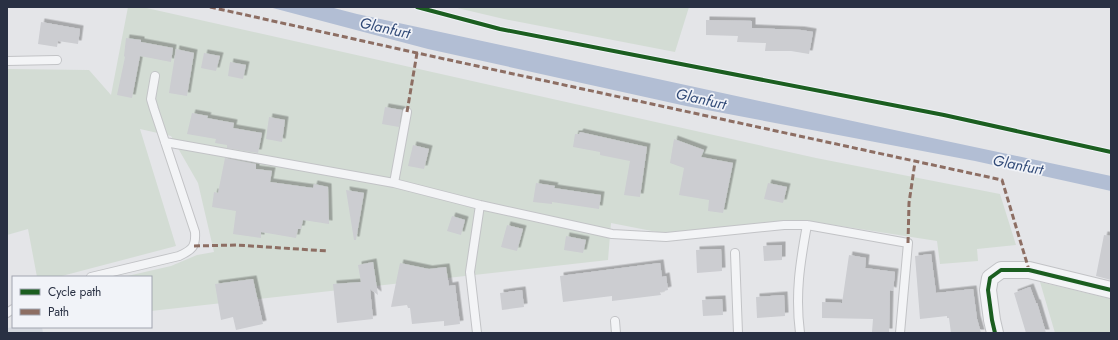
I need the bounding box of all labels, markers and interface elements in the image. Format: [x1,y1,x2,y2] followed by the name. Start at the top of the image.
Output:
[358,12,414,45] water label: Glanfurt
[674,83,730,116] water label: Glanfurt
[991,149,1047,181] water label: Glanfurt
[12,276,152,328] legend
[48,283,101,301] text: Cycle path
[48,303,69,321] text: Path

